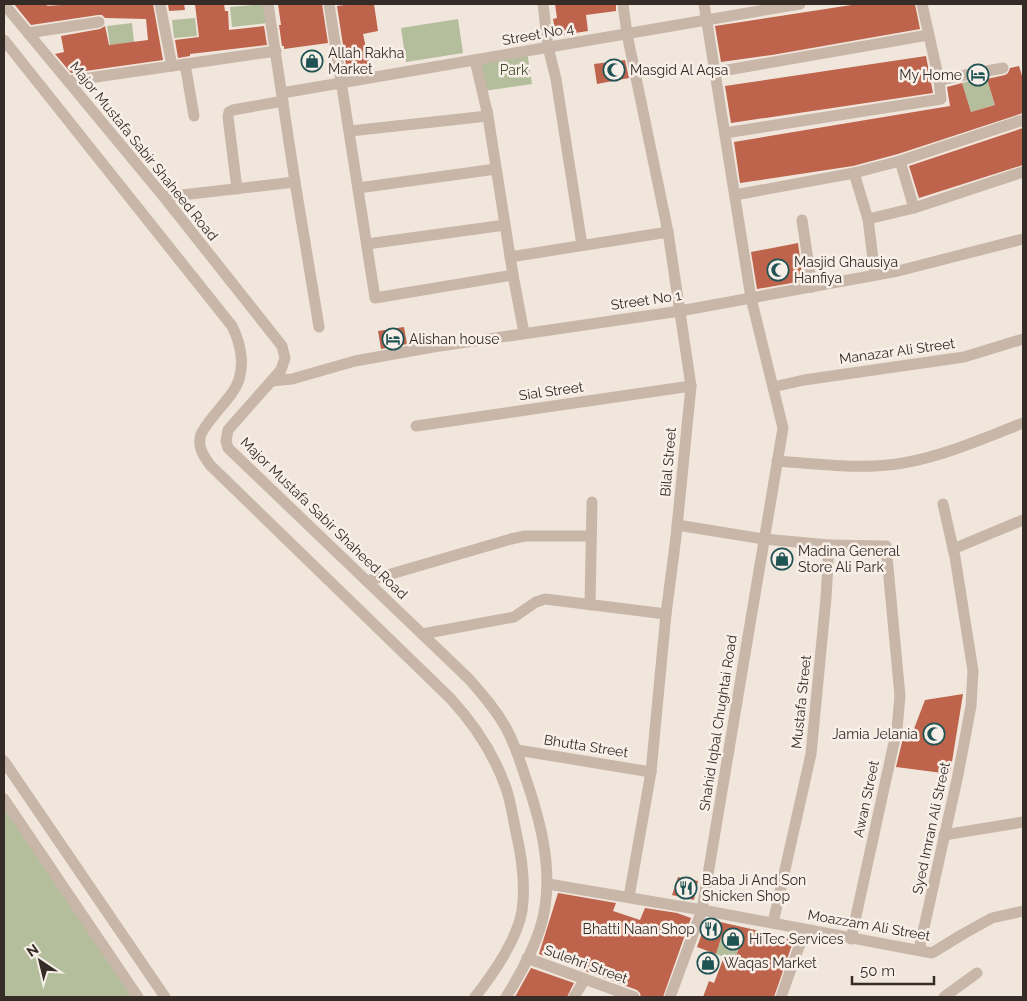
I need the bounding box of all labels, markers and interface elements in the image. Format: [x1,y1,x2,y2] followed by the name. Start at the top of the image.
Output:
[501,20,575,48] street label: Street No 4
[328,45,404,77] place label: Allah Rakha Market
[300,49,324,73] shop icon: Allah Rakha Market
[67,58,221,244] street label: Major Mustafa Sabir Shaheed Road
[602,58,626,82] mosque icon: Masgid Al Aqsa
[500,62,529,78] park label: Park
[630,62,728,78] place label: Masgid Al Aqsa
[966,63,990,87] hotel icon: My Home
[899,67,962,83] place label: My Home
[794,254,898,286] place label: Masjid Ghausiya Hanfiya
[766,258,790,282] mosque icon: Masjid Ghausiya Hanfiya
[610,287,682,313] street label: Street No 1
[381,327,405,351] hotel icon: Alishan house
[409,331,499,347] place label: Alishan house
[838,335,956,367] street label: Manazar Ali Street
[518,379,585,403] street label: Sial Street
[657,426,679,497] street label: Bilal Street
[237,434,411,602] street label: Major Mustafa Sabir Shaheed Road
[798,543,900,575] place label: Madina General Store Ali Park
[770,547,794,571] shop icon: Madina General Store Ali Park
[696,634,740,812] street label: Shahid Iqbal Chughtai Road
[788,654,814,750] street label: Mustafa Street
[922,722,946,746] mosque icon: Jamia Jelania
[832,726,918,742] place label: Jamia Jelania
[543,731,630,761] street label: Bhutta Street
[850,759,882,839] street label: Awan Street
[909,760,953,896] street label: Syed Imran Ali Street
[702,872,806,904] place label: Baba Ji And Son Shicken Shop
[674,876,698,900] restaurant icon: Baba Ji And Son Shicken Shop
[806,906,932,944] street label: Moazzam Ali Street
[699,917,723,941] restaurant icon: Bhatti Naan Shop
[583,921,695,937] place label: Bhatti Naan Shop
[721,927,745,951] shop icon: HiTec Services
[749,931,844,947] place label: HiTec Services
[15,936,65,986] north arrow
[24,941,42,960] text: N
[542,942,630,987] street label: Sulehri Street
[696,951,720,975] shop icon: Waqas Market
[852,954,934,986] scale bar
[724,955,817,971] place label: Waqas Market
[860,962,895,980] text: 50 m

